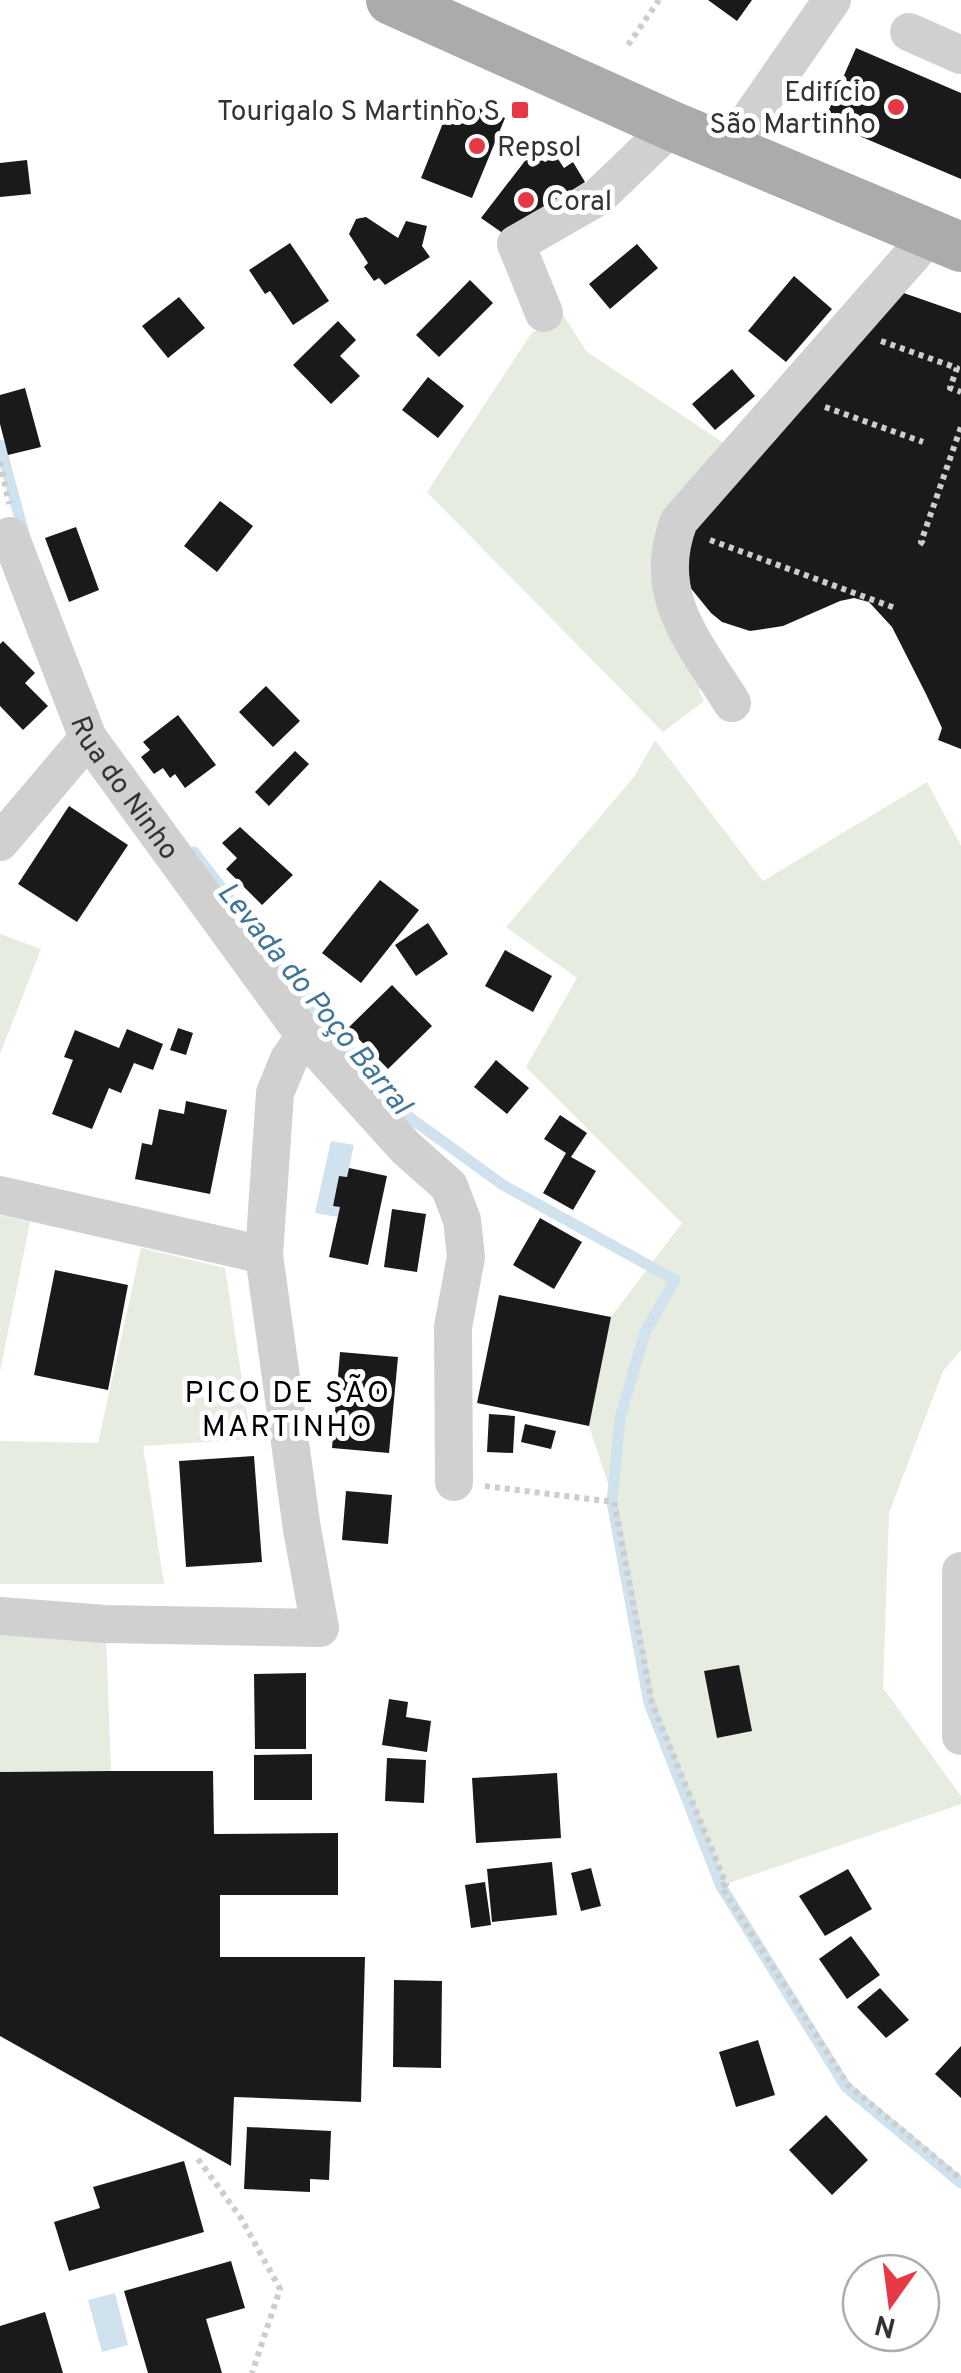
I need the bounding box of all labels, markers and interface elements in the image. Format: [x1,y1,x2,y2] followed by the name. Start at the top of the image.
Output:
[710,76,876,144] place label: Edifício São Martinho
[217,95,500,131] place label: Tourigalo S Martinho S
[885,96,907,118] marker: Edifício São Martinho
[509,99,531,121] marker: Tourigalo S Martinho S
[497,131,582,167] place label: Repsol
[466,135,488,157] marker: Repsol
[546,185,612,221] place label: Coral
[515,189,537,211] marker: Coral
[60,712,186,868] street label: Rua do Ninho
[208,876,419,1124] water label: Levada do Poço Barral
[185,1374,391,1447] district label: PICO DE SÃO MARTINHO
[841,2253,941,2353] north arrow
[872,2304,900,2344] text: N

